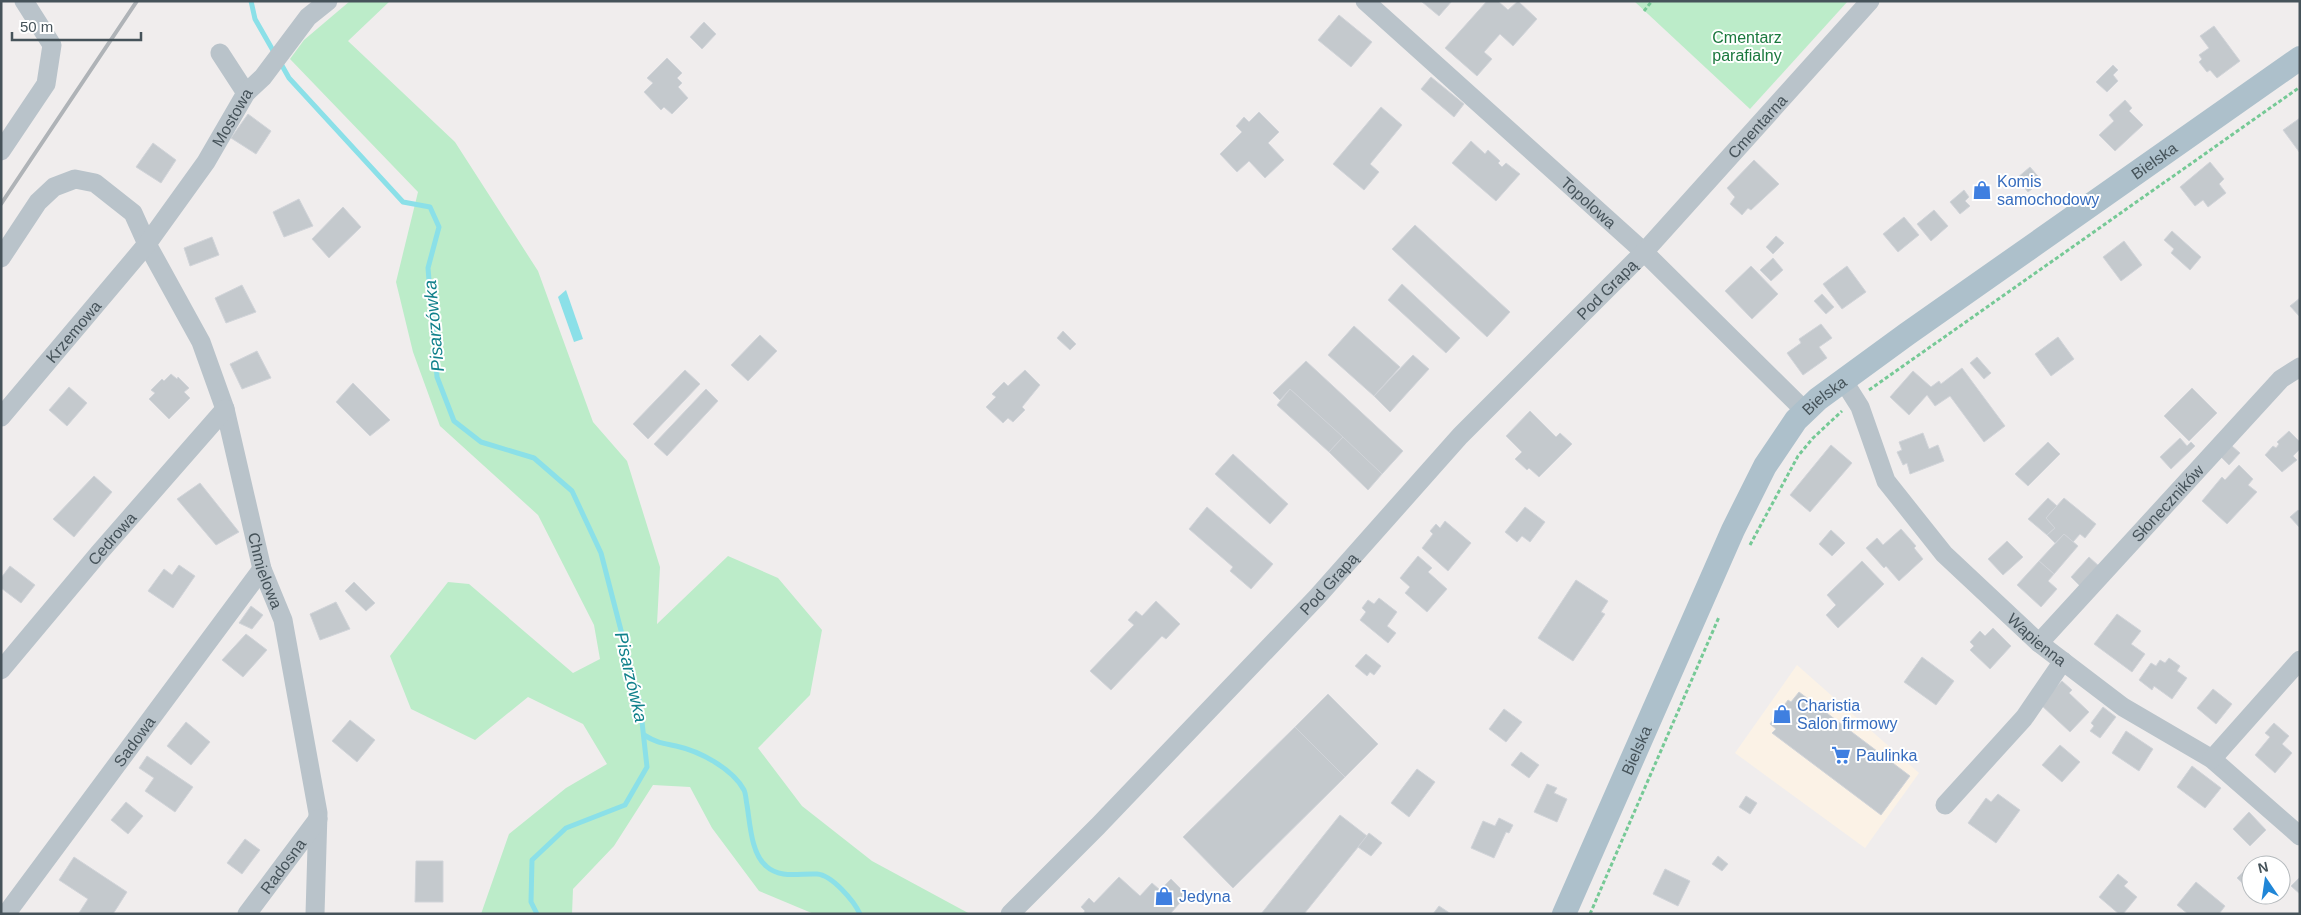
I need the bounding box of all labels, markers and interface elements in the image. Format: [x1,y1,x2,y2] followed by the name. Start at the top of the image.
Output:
[12,10,141,42] scale bar
[20,18,53,35] text: 50 m
[1712,29,1782,64] park label: Cmentarz parafialny
[209,86,256,150] street label: Mostowa
[1725,91,1790,162] street label: Cmentarna
[2128,139,2180,183] street label: Bielska
[1997,173,2099,208] place label: Komis samochodowy
[1558,174,1619,232] street label: Topolowa
[1971,179,1993,201] shop icon: Komis samochodowy
[1574,256,1640,323] street label: Pod Grapą
[420,279,448,373] water label: Pisarzówka
[43,297,105,366] street label: Krzemowa
[1799,373,1850,418] street label: Bielska
[2128,461,2207,545] street label: Słoneczników
[85,509,140,568] street label: Cedrowa
[245,531,285,611] street label: Chmielowa
[1297,549,1361,618] street label: Pod Grapą
[2004,610,2069,670] street label: Wapienna
[611,630,651,724] water label: Pisarzówka
[1797,697,1897,732] place label: Charistia Salon firmowy
[1771,703,1793,725] shop icon: Charistia Salon firmowy
[110,713,159,770] street label: Sadowa
[1618,723,1655,777] street label: Bielska
[1830,744,1852,766] supermarket icon: Paulinka
[1856,747,1917,764] place label: Paulinka
[257,835,309,897] street label: Radosna
[2241,855,2291,905] north arrow
[2256,858,2270,876] text: N
[1153,885,1175,907] shop icon: Jedyna
[1179,888,1231,905] place label: Jedyna

